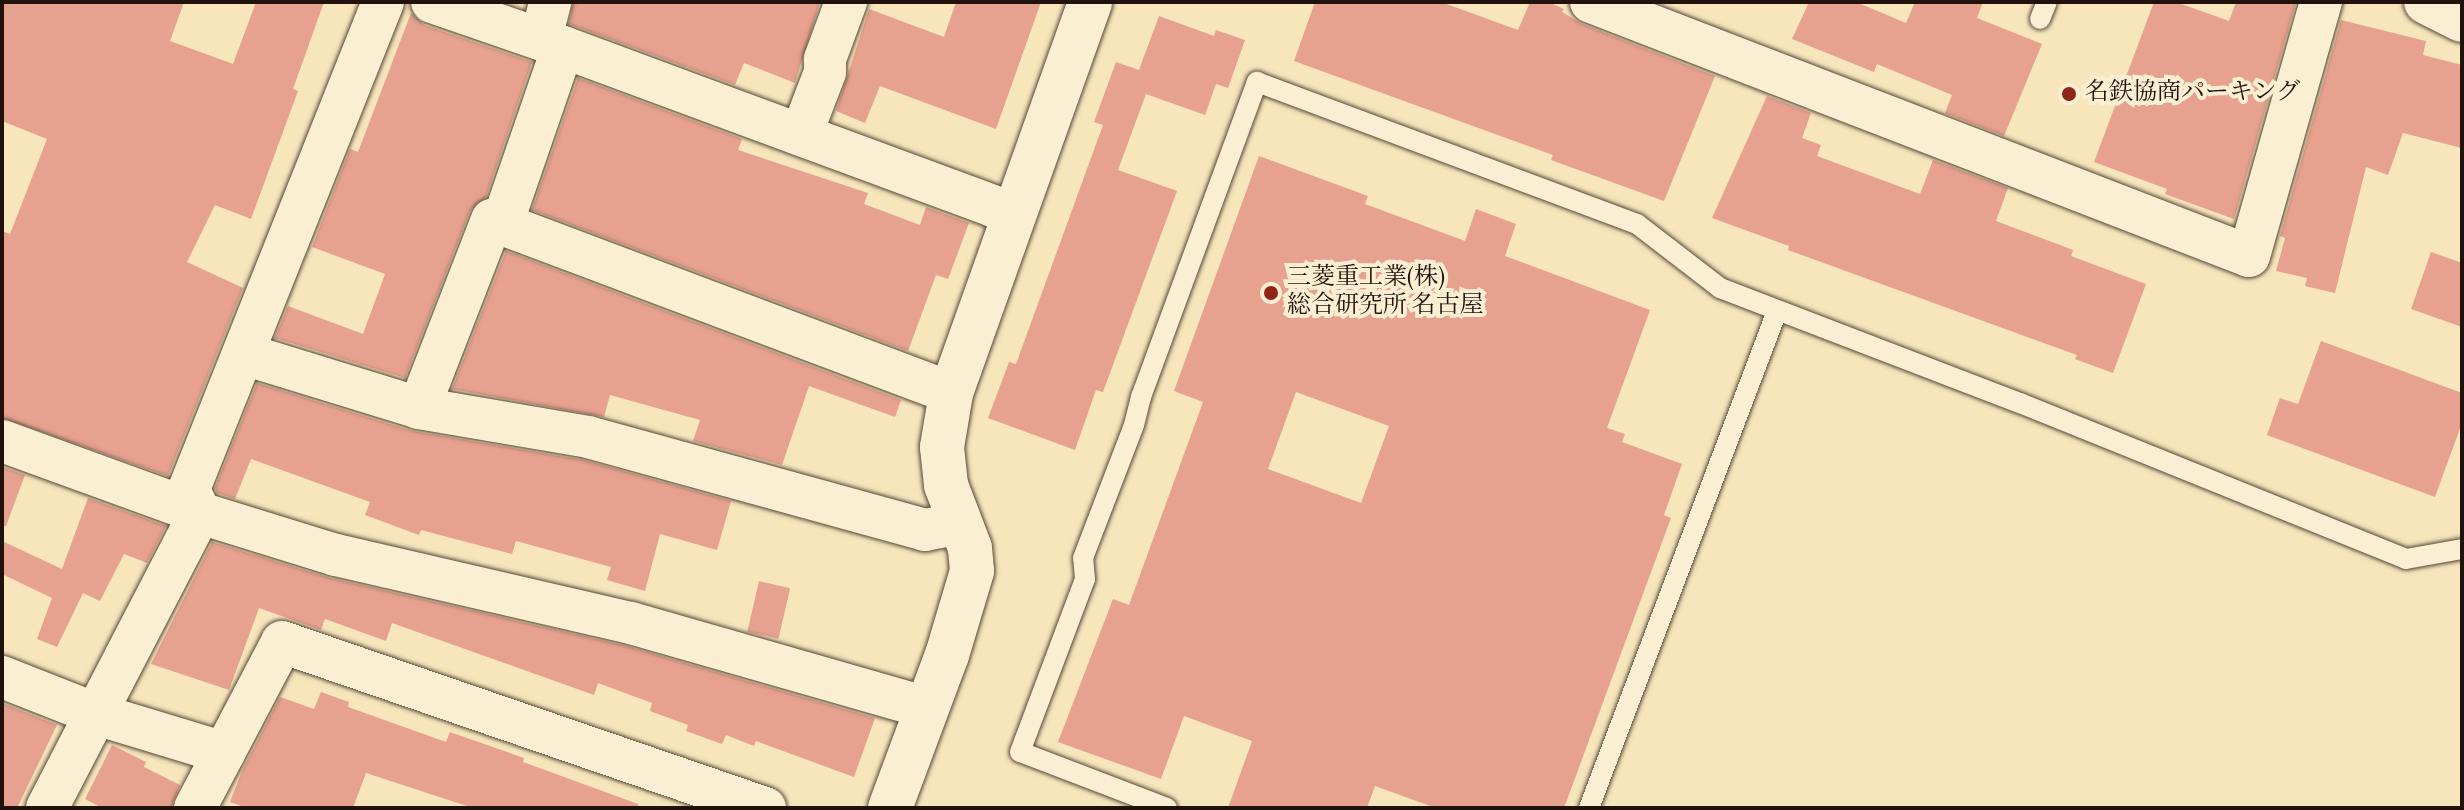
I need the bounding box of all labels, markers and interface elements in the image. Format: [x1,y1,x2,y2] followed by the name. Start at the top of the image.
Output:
[2085,80,2301,108] place label: 名鉄協商パーキング
[2060,85,2078,103] marker: 名鉄協商パーキング
[1287,265,1484,321] place label: 三菱重工業(株) 総合研究所 名古屋
[1262,284,1280,302] marker: 三菱重工業(株) 総合研究所 名古屋

